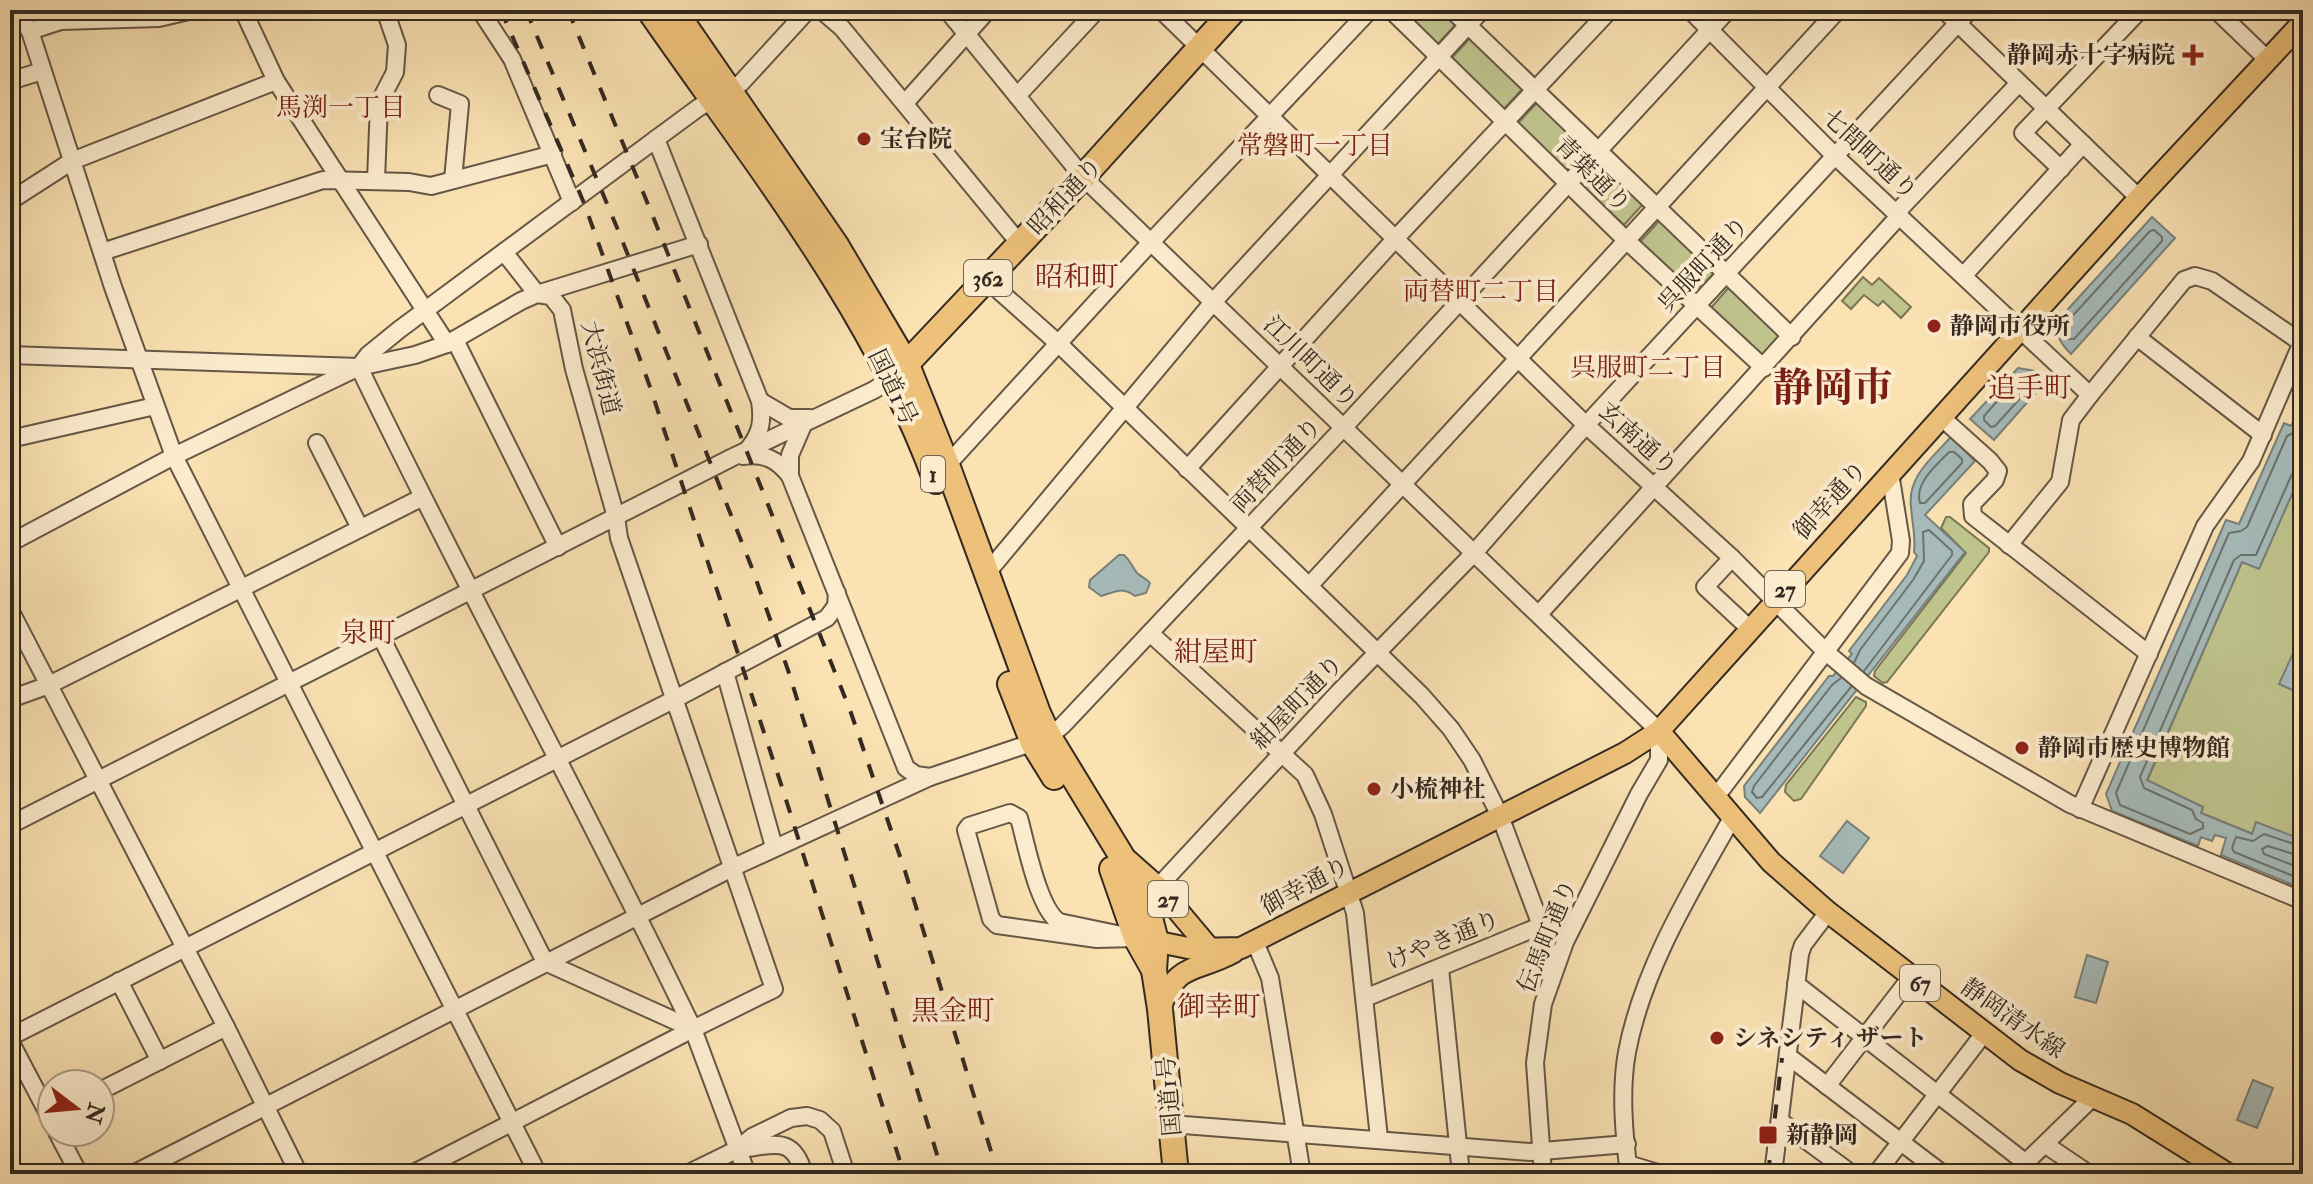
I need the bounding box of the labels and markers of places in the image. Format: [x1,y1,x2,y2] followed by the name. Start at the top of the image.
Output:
[2007,40,2175,71] place label: 静岡赤十字病院
[2182,44,2204,66] marker: 静岡赤十字病院
[880,124,952,155] place label: 宝台院
[855,130,873,148] marker: 宝台院
[1950,311,2070,342] place label: 静岡市役所
[1925,317,1943,335] marker: 静岡市役所
[2038,733,2230,764] place label: 静岡市歴史博物館
[2013,739,2031,757] marker: 静岡市歴史博物館
[1390,774,1486,805] place label: 小梳神社
[1365,780,1383,798] marker: 小梳神社
[1733,1023,1927,1054] place label: シネシティ ザート
[1708,1029,1726,1047] marker: シネシティ ザート
[1786,1120,1858,1151] place label: 新静岡
[1757,1124,1779,1146] marker: 新静岡

